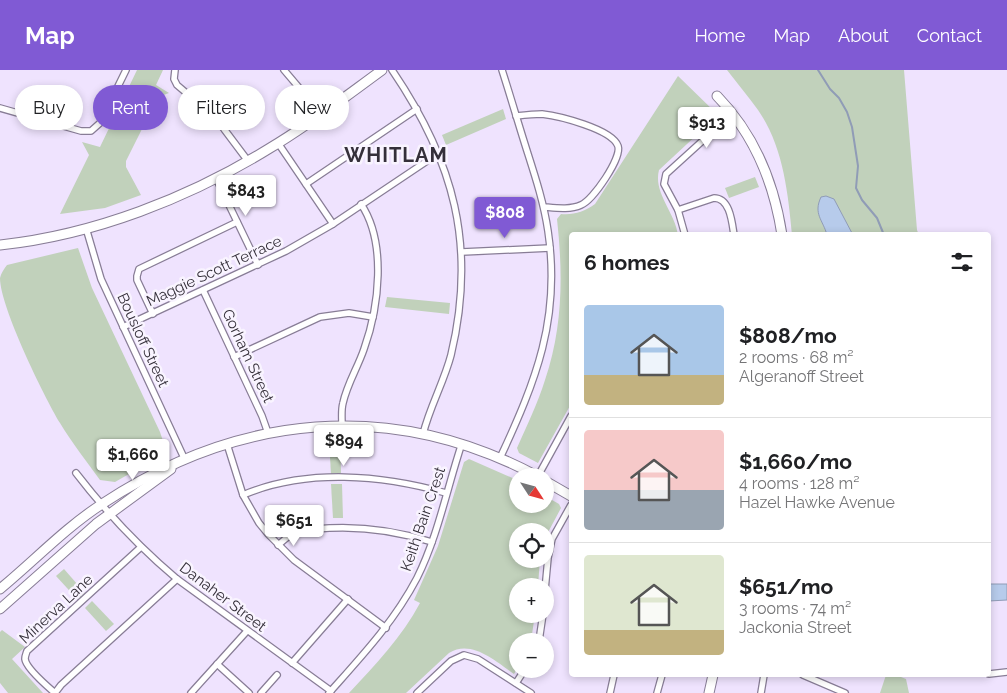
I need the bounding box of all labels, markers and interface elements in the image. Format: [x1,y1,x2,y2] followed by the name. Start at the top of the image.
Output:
[25,21,75,50] text: Map
[694,25,745,46] text: Home
[773,25,810,46] text: Map
[838,25,889,46] text: About
[917,25,982,46] text: Contact
[15,85,83,130] chip: Buy
[93,85,168,130] chip: Rent
[178,85,265,130] chip: Filters
[275,85,349,130] chip: New
[677,106,737,149] pin: $913
[689,113,725,132] text: $913
[344,143,448,167] district label: WHITLAM
[216,174,276,217] pin: $843
[227,181,265,200] text: $843
[475,196,535,239] pin: $808
[485,203,525,222] text: $808
[144,232,285,310] street label: Maggie Scott Terrace
[948,248,976,276] icon: filters
[584,250,670,275] text: 6 homes
[113,290,173,390] street label: Bousloff Street
[218,306,278,406] street label: Gorham Street
[739,323,837,348] text: $808/mo
[624,325,684,385] icon: home
[739,348,854,367] text: 2 rooms · 68 m²
[739,367,864,386] text: Algeranoff Street
[314,424,374,467] pin: $894
[325,431,363,450] text: $894
[92,438,174,481] pin: $1,660
[107,445,159,464] text: $1,660
[739,449,852,474] text: $1,660/mo
[624,450,684,510] icon: home
[397,464,449,574] street label: Keith Bain Crest
[509,468,554,512] north arrow
[509,468,554,678] map controls
[739,474,860,493] text: 4 rooms · 128 m²
[739,493,895,512] text: Hazel Hawke Avenue
[264,504,324,547] pin: $651
[276,511,312,530] text: $651
[509,523,554,568] button: locate
[176,559,270,635] street label: Danaher Street
[16,570,96,647] street label: Minerva Lane
[739,574,833,599] text: $651/mo
[624,575,684,635] icon: home
[509,578,554,623] button: +
[739,599,851,618] text: 3 rooms · 74 m²
[739,618,852,637] text: Jackonia Street
[509,633,554,678] button: −

